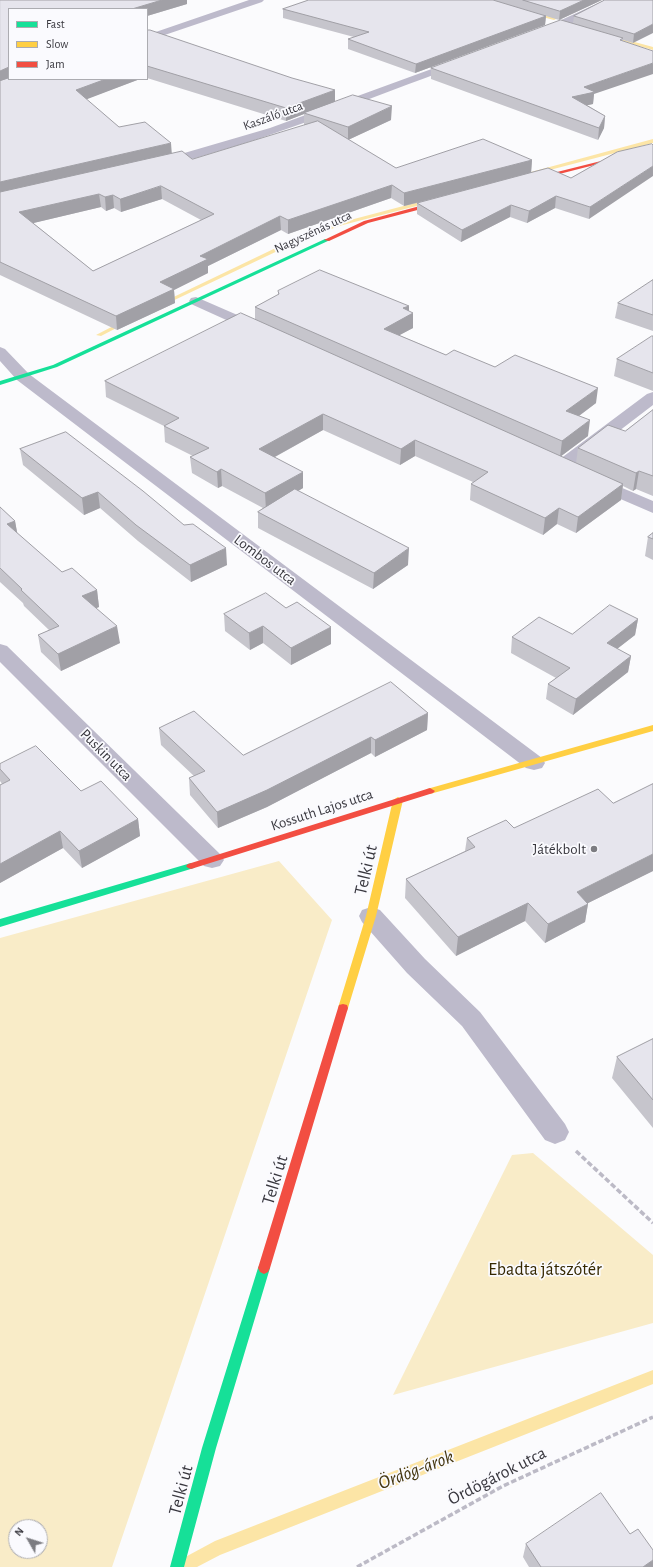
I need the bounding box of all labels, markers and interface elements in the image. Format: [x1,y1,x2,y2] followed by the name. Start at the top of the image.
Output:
[8,8,148,80] legend
[46,18,65,30] text: Fast
[46,38,68,50] text: Slow
[46,58,65,70] text: Jam
[241,98,305,134] street label: Kaszáló utca
[272,207,354,257] street label: Nagyszénás utca
[230,531,300,589] street label: Lombos utca
[76,725,136,785] street label: Puskin utca
[269,785,375,835] street label: Kossuth Lajos utca
[533,840,586,858] place label: Játékbolt
[350,843,382,897] street label: Telki út
[589,844,599,854] marker: Játékbolt
[257,1153,293,1207] street label: Telki út
[488,1259,602,1281] park label: Ebadta játszótér
[444,1442,550,1510] street label: Ördögárok utca
[375,1445,457,1495] water label: Ördög-árok
[164,1463,198,1517] street label: Telki út
[8,1519,48,1559] north arrow
[12,1525,26,1538] text: N

